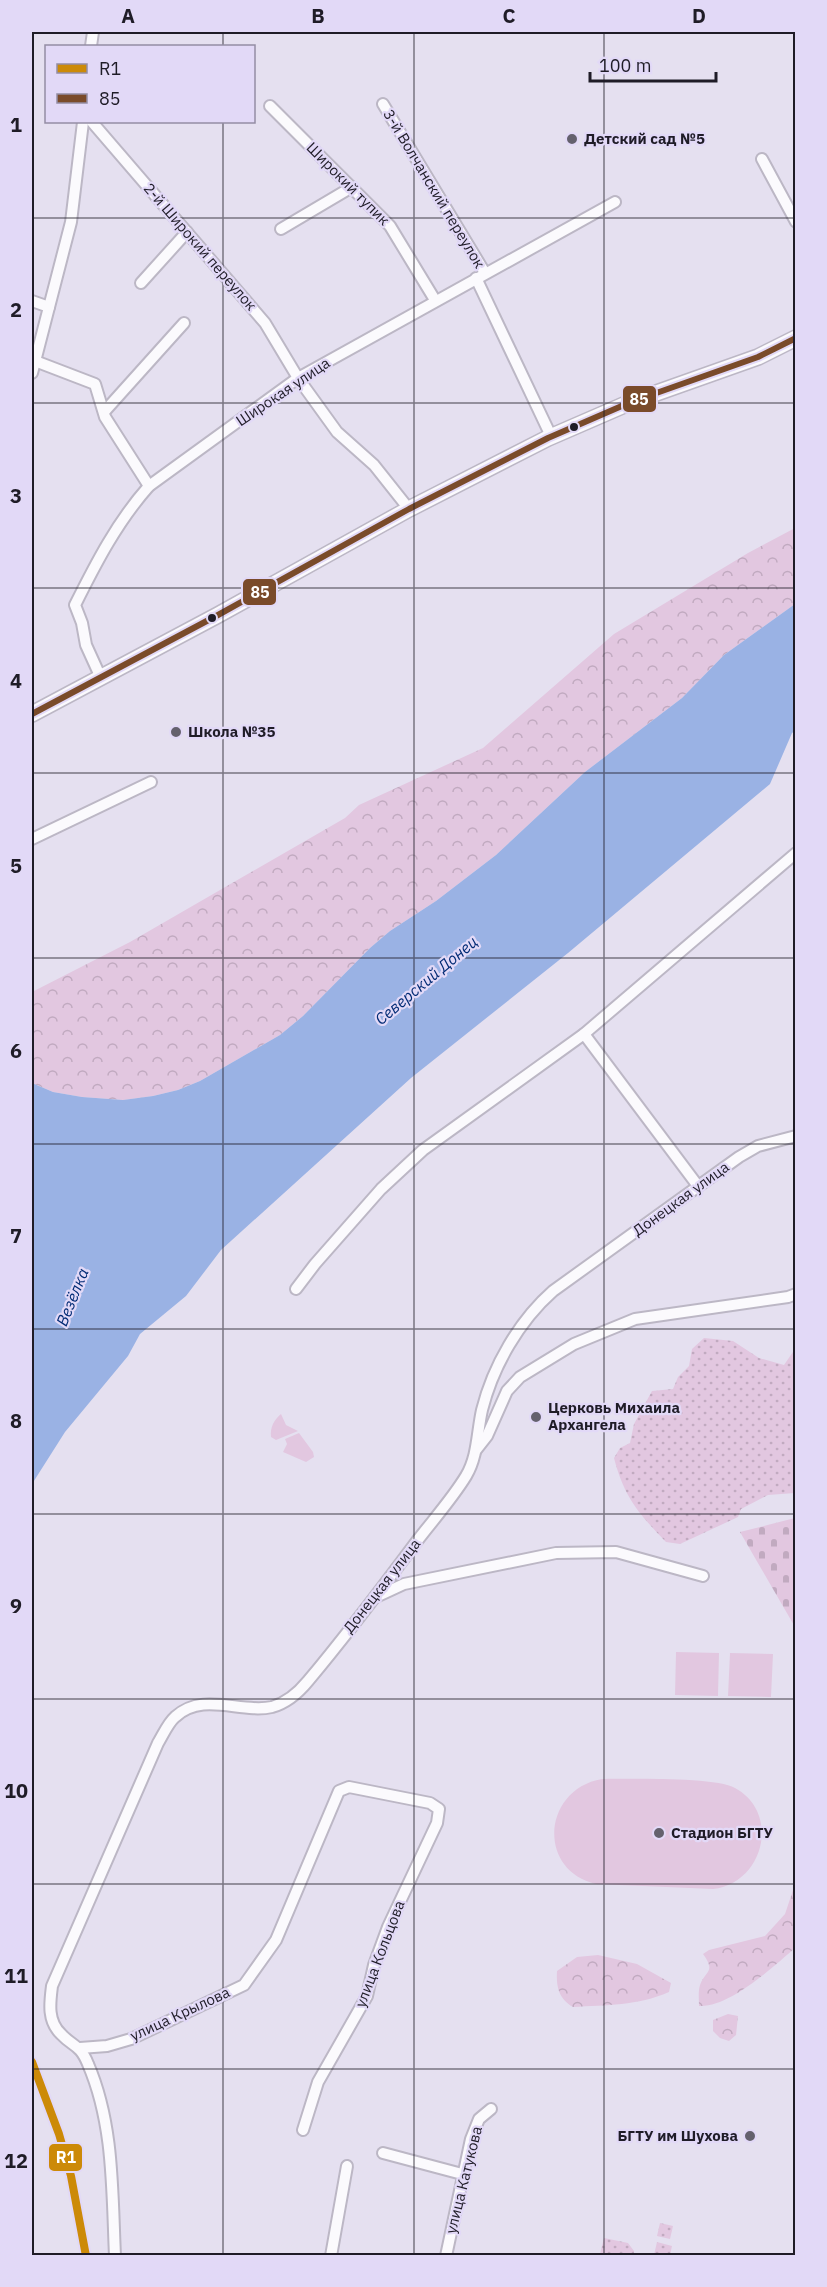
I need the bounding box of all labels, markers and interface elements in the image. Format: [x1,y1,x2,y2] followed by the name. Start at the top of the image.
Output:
[121,2,135,29] text: A
[311,2,325,29] text: B
[502,2,516,29] text: C
[692,2,706,29] text: D
[45,45,255,123] legend
[590,45,716,83] scale bar
[599,54,651,77] text: 100 m
[99,57,121,80] text: R1
[99,87,121,110] text: 85
[379,106,489,272] street label: 3-й Волчанский переулок
[10,111,22,138] text: 1
[584,129,705,148] place label: Детский сад №5
[565,132,579,146] marker: Детский сад №5
[303,138,394,229] street label: Широкий тупик
[140,179,261,314] street label: 2-й Широкий переулок
[10,296,22,323] text: 2
[232,353,333,430] street label: Широкая улица
[622,385,657,413] line badge: 85
[629,389,649,409] text: 85
[568,421,580,433] unlabelled marker
[10,482,22,509] text: 3
[242,578,277,606] line badge: 85
[250,582,270,602] text: 85
[206,612,218,624] unlabelled marker
[10,667,22,694] text: 4
[188,722,276,741] place label: Школа №35
[169,725,183,739] marker: Школа №35
[10,852,22,879] text: 5
[371,931,481,1029] water label: Северский Донец
[10,1037,22,1064] text: 6
[629,1157,733,1240] street label: Донецкая улица
[10,1222,22,1249] text: 7
[51,1265,93,1329] water label: Везёлка
[548,1398,680,1434] place label: Церковь Михаила Архангела
[10,1407,22,1434] text: 8
[529,1410,543,1424] marker: Церковь Михаила Архангела
[339,1535,424,1637] street label: Донецкая улица
[10,1592,22,1619] text: 9
[4,1777,28,1804] text: 10
[671,1823,774,1842] place label: Стадион БГТУ
[652,1826,666,1840] marker: Стадион БГТУ
[350,1898,409,2010] street label: улица Кольцова
[4,1962,28,1989] text: 11
[127,1982,233,2045] street label: улица Крылова
[441,2124,486,2236] street label: улица Катукова
[617,2126,738,2145] place label: БГТУ им Шухова
[743,2129,757,2143] marker: БГТУ им Шухова
[48,2143,83,2172] line badge: R1
[4,2147,28,2174] text: 12
[56,2147,77,2167] text: R1

